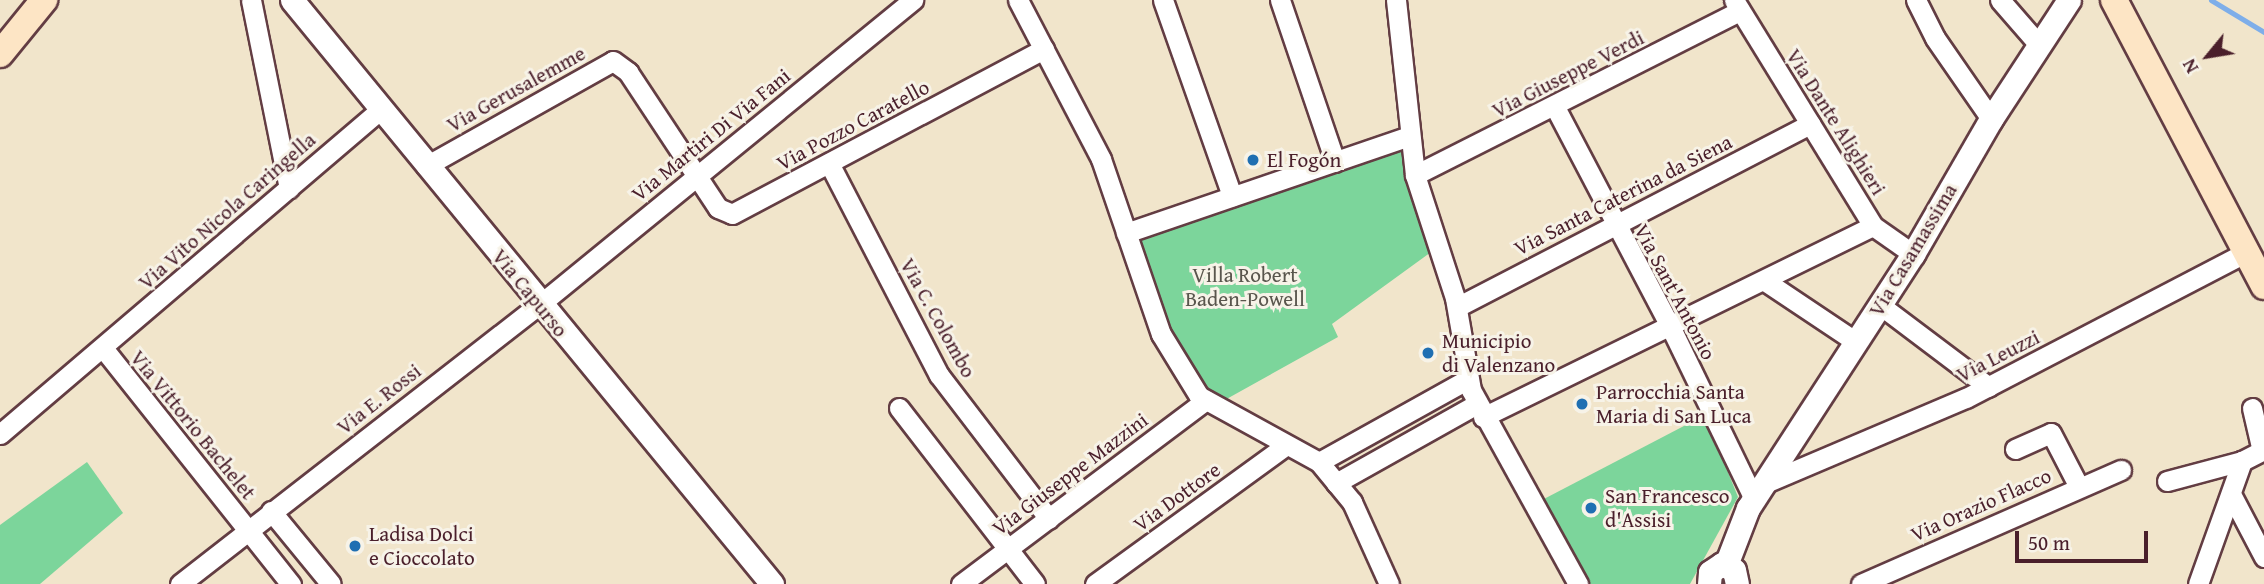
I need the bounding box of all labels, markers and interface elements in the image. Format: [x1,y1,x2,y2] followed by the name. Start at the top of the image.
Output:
[2173,21,2243,91] north arrow
[1488,25,1648,123] street label: Via Giuseppe Verdi
[442,40,590,138] street label: Via Gerusalemme
[1781,44,1891,200] street label: Via Dante Alighieri
[2175,54,2205,79] text: N
[627,63,795,207] street label: Via Martiri Di Via Fani
[772,74,934,176] street label: Via Pozzo Caratello
[133,127,321,295] street label: Via Vito Nicola Caringella
[1510,129,1736,261] street label: Via Santa Caterina da Siena
[1267,147,1341,173] place label: El Fogón
[1245,152,1261,168] marker: El Fogón
[1863,179,1963,321] street label: Via Casamassima
[1629,220,1721,364] street label: Via Sant'Antonio
[487,244,573,342] street label: Via Capurso
[895,254,981,382] street label: Via C. Colombo
[1185,262,1305,312] park label: Villa Robert Baden-Powell
[1952,324,2044,388] street label: Via Leuzzi
[1442,328,1555,378] place label: Municipio di Valenzano
[125,345,261,505] street label: Via Vittorio Bachelet
[1420,345,1436,361] marker: Municipio di Valenzano
[332,358,426,440] street label: Via E. Rossi
[1596,379,1751,429] place label: Parrocchia Santa Maria di San Luca
[1574,396,1590,412] marker: Parrocchia Santa Maria di San Luca
[987,407,1153,541] street label: Via Giuseppe Mazzini
[1129,457,1225,537] street label: Via Dottore
[1907,463,2055,547] street label: Via Orazio Flacco
[1605,483,1730,533] place label: San Francesco d'Assisi
[1583,500,1599,516] marker: San Francesco d'Assisi
[2019,518,2152,562] scale bar
[369,521,475,571] place label: Ladisa Dolci e Cioccolato
[2028,527,2070,558] text: 50 m
[347,538,363,554] marker: Ladisa Dolci e Cioccolato

